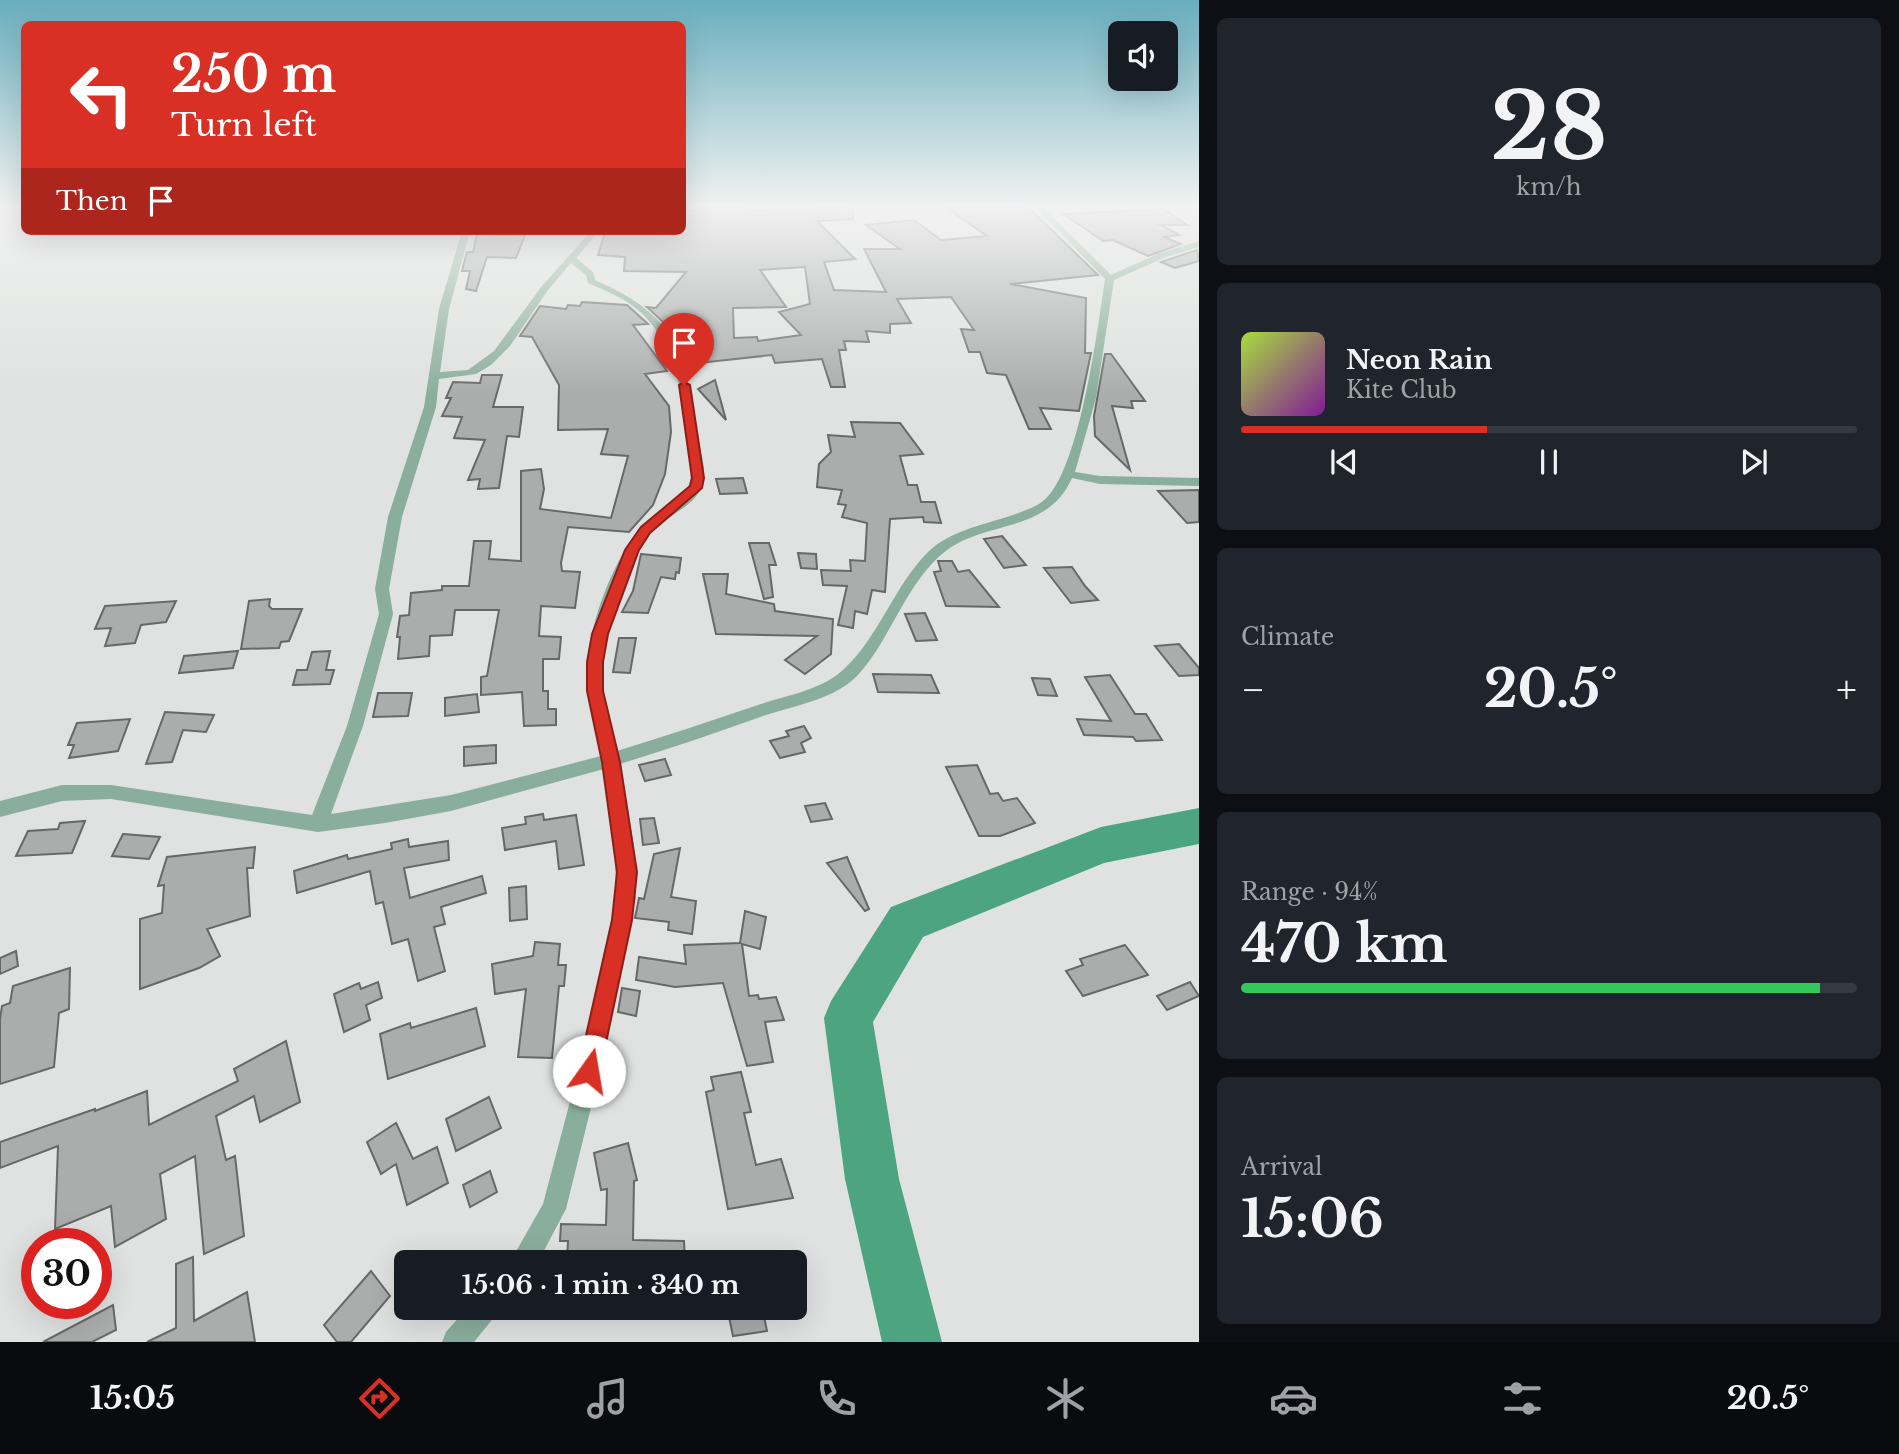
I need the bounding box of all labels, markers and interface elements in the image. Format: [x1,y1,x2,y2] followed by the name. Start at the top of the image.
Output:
[1108,21,1178,91] map controls
[1108,21,1178,91] button: sound
[171,44,336,105] text: 250 m
[56,49,147,140] icon: left
[1490,71,1608,184] text: 28
[171,105,317,145] text: Turn left
[1516,173,1582,201] text: km/h
[142,182,180,220] icon: arrive
[56,185,128,217] text: Then
[654,313,714,385] pin
[665,324,703,362] icon: arrive
[1346,344,1492,376] text: Neon Rain
[1346,376,1457,404] text: Kite Club
[1325,443,1363,481] icon: previous
[1530,443,1568,481] icon: pause
[1735,443,1773,481] icon: next
[1241,623,1334,651] text: Climate
[1484,657,1618,721] text: 20.5°
[1241,666,1265,713] text: −
[1836,666,1857,713] text: +
[1241,878,1378,906] text: Range · 94%
[1241,912,1448,976] text: 470 km
[552,1034,626,1108] position arrow
[1241,1153,1322,1181] text: Arrival
[1241,1187,1384,1251] text: 15:06
[21,1228,112,1319] speed limit sign: 30
[461,1269,740,1301] text: 15:06 · 1 min · 340 m
[355,1374,404,1423] icon: directions
[583,1374,632,1423] icon: music
[812,1374,861,1423] icon: phone
[1041,1374,1090,1423] icon: climate
[1269,1374,1318,1423] icon: car
[1498,1374,1547,1423] icon: filters
[90,1378,175,1418] text: 15:05
[1727,1378,1809,1418] text: 20.5°

